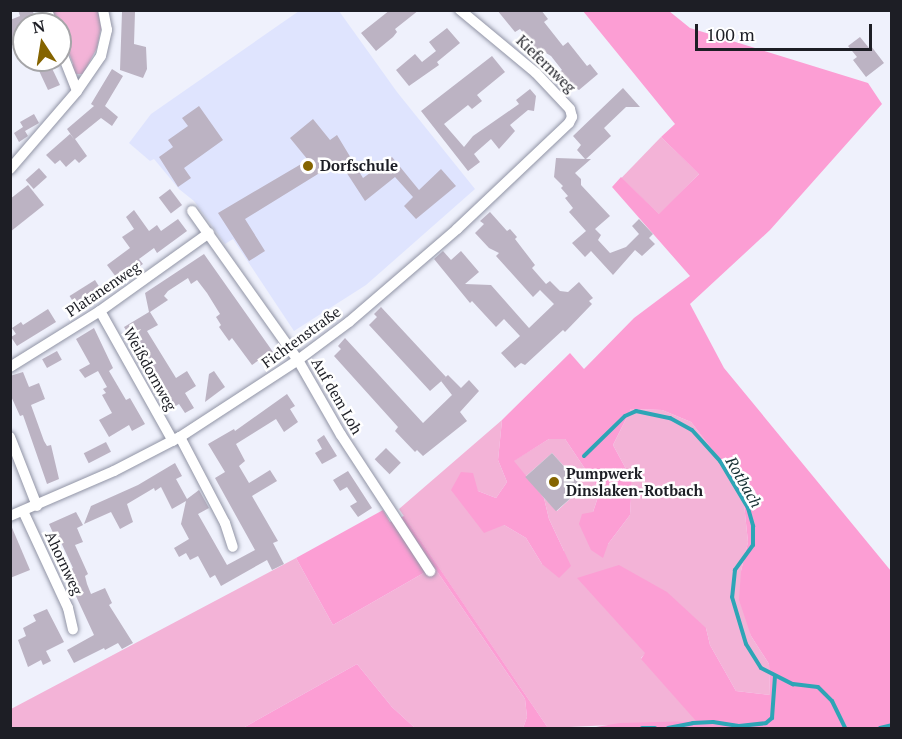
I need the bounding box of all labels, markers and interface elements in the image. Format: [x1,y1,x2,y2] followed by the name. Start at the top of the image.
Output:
[12,12,72,72] north arrow
[698,12,875,50] scale bar
[30,14,47,38] text: N
[706,22,755,46] text: 100 m
[513,31,579,97] street label: Kiefernweg
[320,157,398,175] place label: Dorfschule
[301,159,315,173] marker: Dorfschule
[62,258,144,320] street label: Platanenweg
[258,302,344,372] street label: Fichtenstraße
[120,324,180,414] street label: Weißdornweg
[308,355,366,437] street label: Auf dem Loh
[722,453,766,511] water label: Rotbach
[566,464,703,499] place label: Pumpwerk Dinslaken-Rotbach
[547,475,561,489] marker: Pumpwerk Dinslaken-Rotbach
[41,528,87,598] street label: Ahornweg

